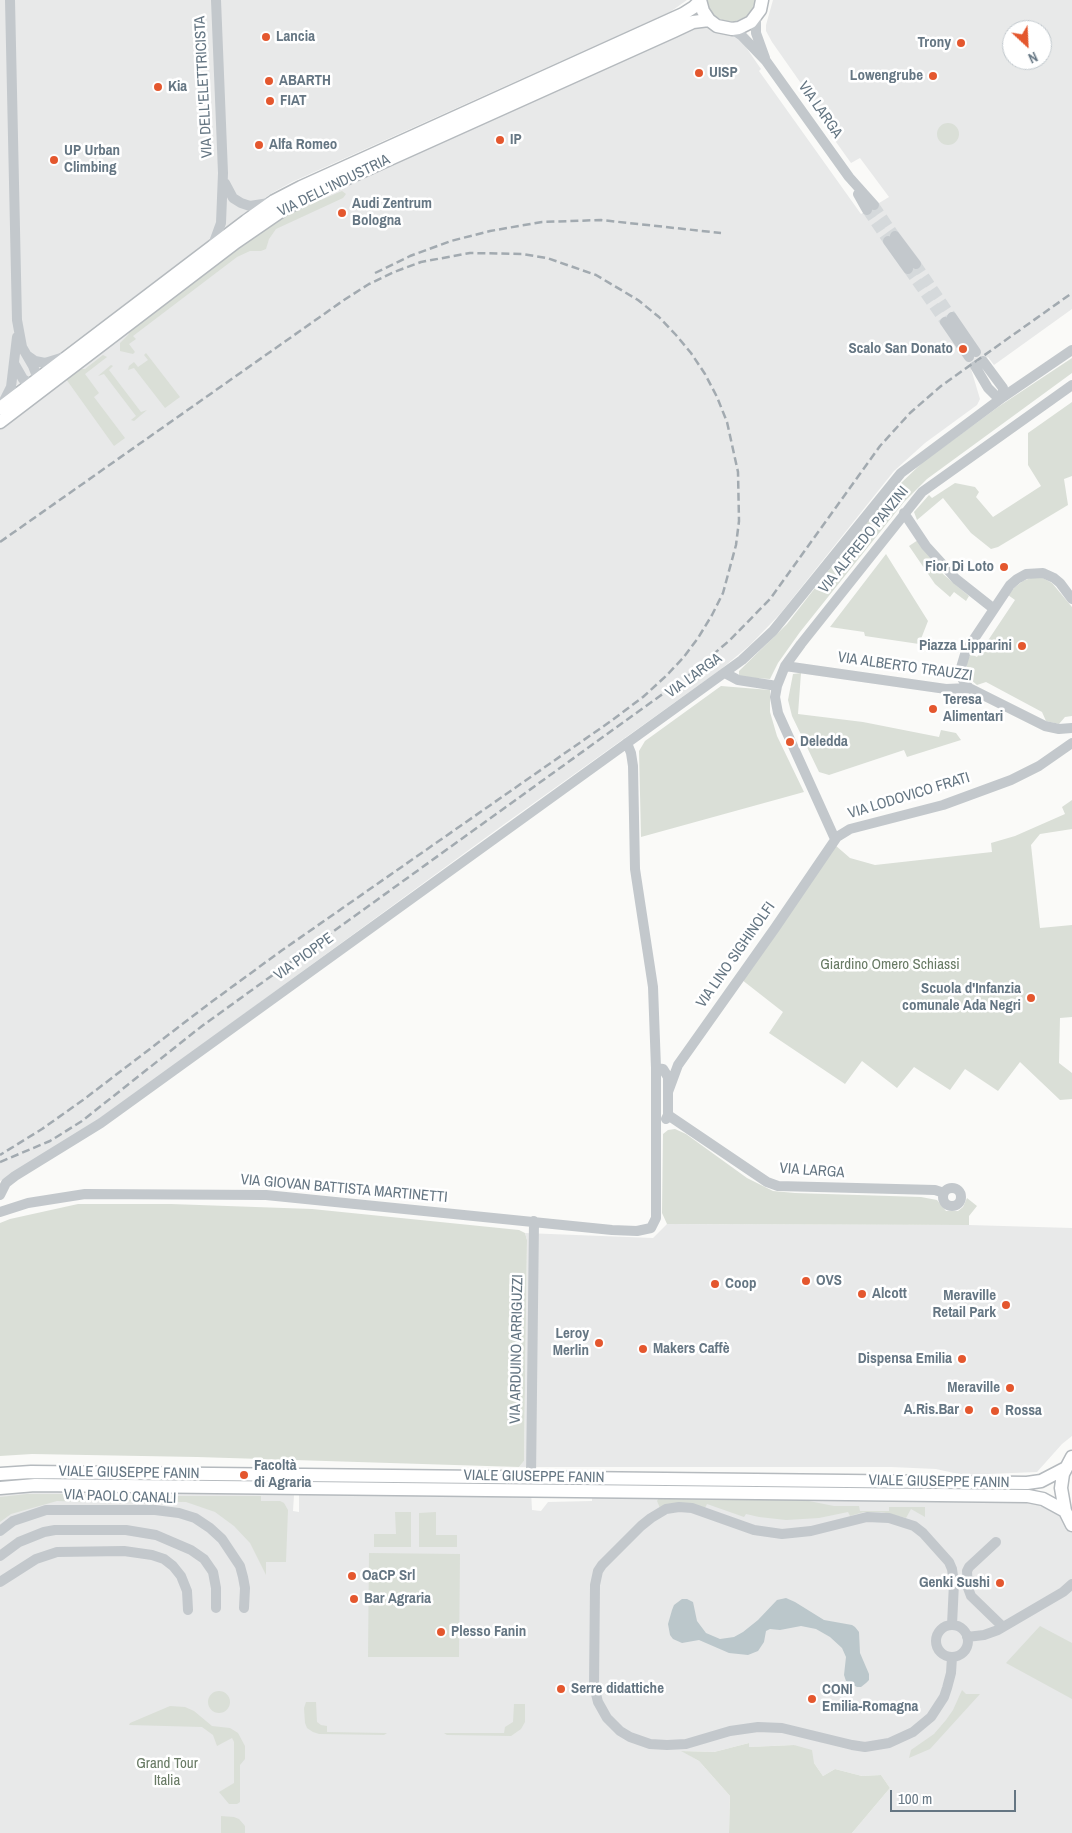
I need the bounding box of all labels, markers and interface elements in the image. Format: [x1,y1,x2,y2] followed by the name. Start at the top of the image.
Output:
[191,15,217,159] street label: VIA DELL'ELETTRICISTA
[1002,20,1052,70] north arrow
[276,28,315,46] place label: Lancia
[260,31,272,43] marker: Lancia
[918,34,951,52] place label: Trony
[955,37,967,49] marker: Trony
[1025,48,1040,68] text: N
[709,64,738,82] place label: UISP
[693,67,705,79] marker: UISP
[850,67,923,85] place label: Lowengrube
[927,70,939,82] marker: Lowengrube
[279,72,331,90] place label: ABARTH
[263,75,275,87] marker: ABARTH
[168,78,187,96] place label: Kia
[794,78,846,142] street label: VIA LARGA
[152,81,164,93] marker: Kia
[280,92,306,110] place label: FIAT
[264,95,276,107] marker: FIAT
[510,131,522,149] place label: IP
[494,134,506,146] marker: IP
[269,136,337,154] place label: Alfa Romeo
[253,139,265,151] marker: Alfa Romeo
[64,142,120,177] place label: UP Urban Climbing
[275,151,393,221] street label: VIA DELL'INDUSTRIA
[48,154,60,166] marker: UP Urban Climbing
[352,195,432,230] place label: Audi Zentrum Bologna
[336,207,348,219] marker: Audi Zentrum Bologna
[848,340,953,358] place label: Scalo San Donato
[957,343,969,355] marker: Scalo San Donato
[815,483,913,597] street label: VIA ALFREDO PANZINI
[925,558,994,576] place label: Fior Di Loto
[998,561,1010,573] marker: Fior Di Loto
[919,637,1012,655] place label: Piazza Lipparini
[1016,640,1028,652] marker: Piazza Lipparini
[837,649,973,685] street label: VIA ALBERTO TRAUZZI
[662,650,726,702] street label: VIA LARGA
[943,691,1003,726] place label: Teresa Alimentari
[927,703,939,715] marker: Teresa Alimentari
[800,733,848,751] place label: Deledda
[784,736,796,748] marker: Deledda
[846,769,972,823] street label: VIA LODOVICO FRATI
[693,899,779,1011] street label: VIA LINO SIGHINOLFI
[271,929,337,985] street label: VIA PIOPPE
[820,956,960,974] park label: Giardino Omero Schiassi
[902,980,1021,1015] place label: Scuola d'Infanzia comunale Ada Negri
[1025,992,1037,1004] marker: Scuola d'Infanzia comunale Ada Negri
[779,1160,845,1182] street label: VIA LARGA
[240,1171,448,1207] street label: VIA GIOVAN BATTISTA MARTINETTI
[816,1272,842,1290] place label: OVS
[507,1274,527,1424] street label: VIA ARDUINO ARRIGUZZI
[725,1275,756,1293] place label: Coop
[800,1275,812,1287] marker: OVS
[709,1278,721,1290] marker: Coop
[872,1285,907,1303] place label: Alcott
[932,1287,996,1322] place label: Meraville Retail Park
[856,1288,868,1300] marker: Alcott
[1000,1299,1012,1311] marker: Meraville Retail Park
[553,1325,589,1360] place label: Leroy Merlin
[593,1337,605,1349] marker: Leroy Merlin
[653,1340,730,1358] place label: Makers Caffè
[637,1343,649,1355] marker: Makers Caffè
[858,1350,952,1368] place label: Dispensa Emilia
[956,1353,968,1365] marker: Dispensa Emilia
[947,1379,1000,1397] place label: Meraville
[1004,1382,1016,1394] marker: Meraville
[904,1401,959,1419] place label: A.Ris.Bar
[1005,1402,1042,1420] place label: Rossa
[963,1404,975,1416] marker: A.Ris.Bar
[989,1405,1001,1417] marker: Rossa
[254,1457,311,1492] place label: Facoltà di Agraria
[58,1463,200,1483] street label: VIALE GIUSEPPE FANIN
[463,1467,605,1487] street label: VIALE GIUSEPPE FANIN
[238,1469,250,1481] marker: Facoltà di Agraria
[868,1472,1010,1492] street label: VIALE GIUSEPPE FANIN
[63,1486,177,1508] street label: VIA PAOLO CANALI
[362,1567,415,1585] place label: OaCP Srl
[346,1570,358,1582] marker: OaCP Srl
[919,1574,990,1592] place label: Genki Sushi
[994,1577,1006,1589] marker: Genki Sushi
[364,1590,431,1608] place label: Bar Agraria
[348,1593,360,1605] marker: Bar Agraria
[451,1623,526,1641] place label: Plesso Fanin
[435,1626,447,1638] marker: Plesso Fanin
[571,1680,664,1698] place label: Serre didattiche
[822,1681,918,1716] place label: CONI Emilia-Romagna
[555,1683,567,1695] marker: Serre didattiche
[806,1693,818,1705] marker: CONI Emilia-Romagna
[136,1755,198,1790] park label: Grand Tour Italia
[892,1780,1018,1812] scale bar
[898,1788,932,1809] text: 100 m

